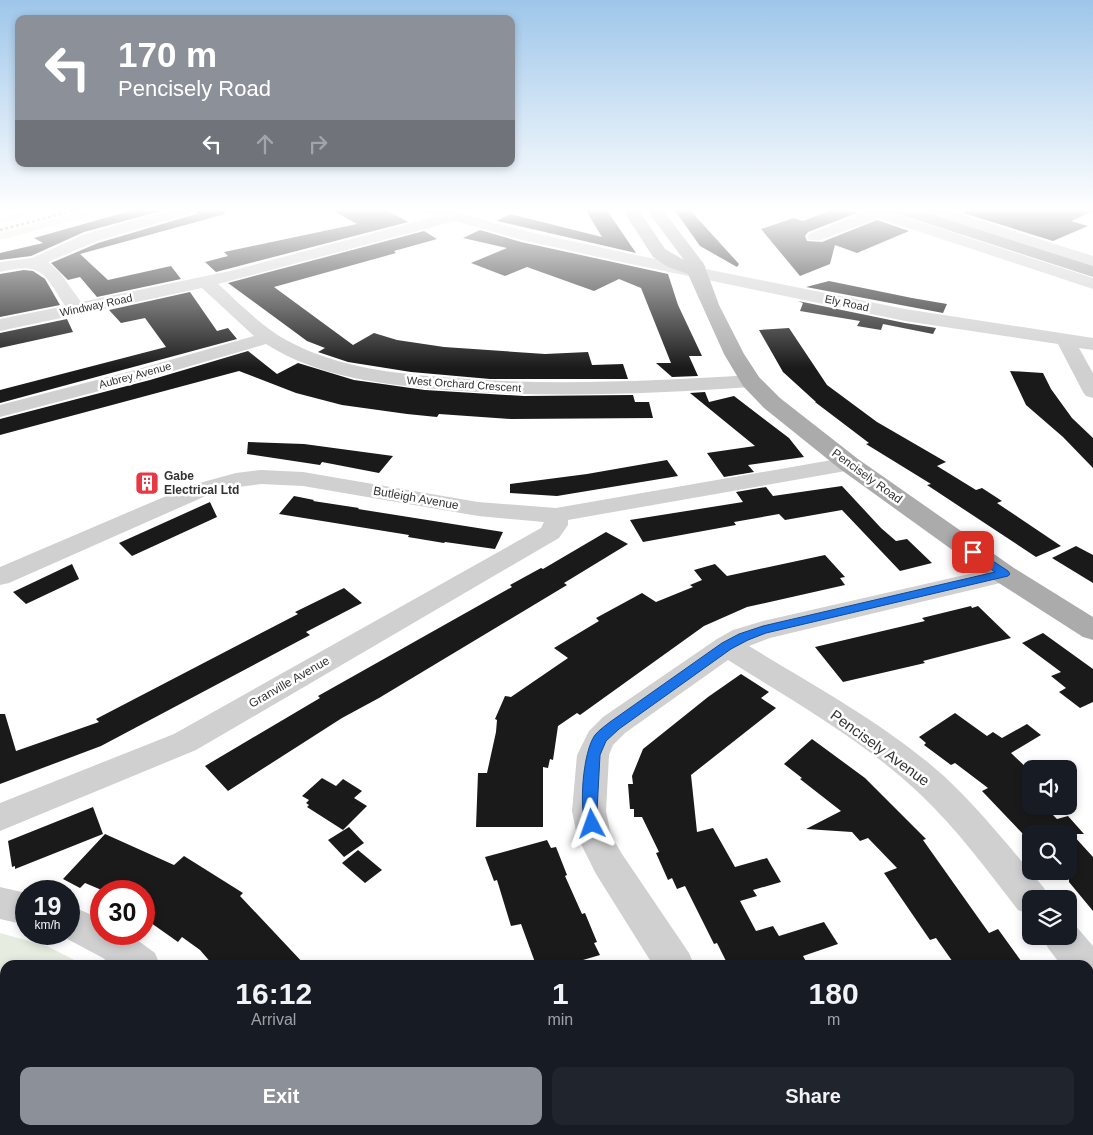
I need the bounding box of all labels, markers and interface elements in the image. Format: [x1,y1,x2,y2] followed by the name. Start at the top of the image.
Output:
[35,35,100,100] icon: left
[118,35,217,74] text: 170 m
[118,76,271,101] text: Pencisely Road
[198,130,226,158] icon: left
[251,130,279,158] icon: ahead
[304,130,332,158] icon: right
[59,291,133,319] street label: Windway Road
[824,292,870,314] street label: Ely Road
[98,360,172,390] street label: Aubrey Avenue
[406,374,522,394] street label: West Orchard Crescent
[829,446,905,506] street label: Pencisely Road
[164,469,239,497] place label: Gabe Electrical Ltd
[134,470,160,496] building icon: Gabe Electrical Ltd
[372,484,460,512] street label: Butleigh Avenue
[952,531,994,573] pin
[959,538,987,566] icon: arrive
[246,653,332,711] street label: Granville Avenue
[828,706,933,789] street label: Pencisely Avenue
[1022,760,1077,945] map controls
[1022,760,1077,815] button: sound
[565,797,617,849] position arrow
[1022,825,1077,880] button: search
[90,880,155,945] speed limit sign: 30
[1022,890,1077,945] button: layers
[34,892,61,920] text: 19
[34,918,61,932] text: km/h
[235,977,312,1010] text: 16:12
[552,977,569,1010] text: 1
[809,977,859,1010] text: 180
[251,1011,296,1028] text: Arrival
[547,1011,573,1028] text: min
[827,1011,840,1028] text: m
[20,1067,542,1125] button: Exit
[552,1067,1074,1125] button: Share

